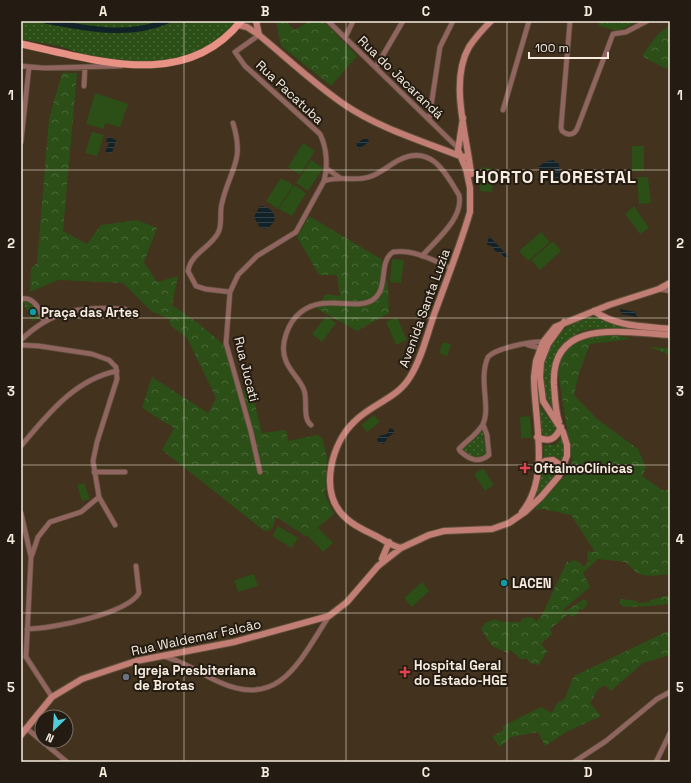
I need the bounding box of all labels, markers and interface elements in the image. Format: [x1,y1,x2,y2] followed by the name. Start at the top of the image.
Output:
[99,3,108,20] text: A
[261,3,270,20] text: B
[422,3,430,20] text: C
[584,3,593,20] text: D
[354,32,447,123] street label: Rua do Jacarandá
[529,34,608,60] scale bar
[535,40,569,56] text: 100 m
[252,57,327,128] street label: Rua Pacatuba
[8,87,14,104] text: 1
[677,87,683,104] text: 1
[475,166,637,188] district label: HORTO FLORESTAL
[7,235,15,252] text: 2
[676,235,684,252] text: 2
[395,246,454,370] street label: Avenida Santa Luzia
[41,304,139,321] place label: Praça das Artes
[28,307,38,317] marker: Praça das Artes
[230,335,263,403] street label: Rua Jucati
[7,383,15,400] text: 3
[676,383,684,400] text: 3
[534,460,633,477] place label: OftalmoClínicas
[519,462,531,474] marker: OftalmoClínicas
[7,531,15,548] text: 4
[676,531,684,548] text: 4
[512,575,552,592] place label: LACEN
[499,578,509,588] marker: LACEN
[130,615,263,660] street label: Rua Waldemar Falcão
[414,657,507,689] place label: Hospital Geral do Estado-HGE
[134,662,257,694] place label: Igreja Presbiteriana de Brotas
[399,666,411,678] marker: Hospital Geral do Estado-HGE
[121,672,131,682] marker: Igreja Presbiteriana de Brotas
[7,679,15,696] text: 5
[676,679,684,696] text: 5
[34,709,74,749] north arrow
[43,730,56,746] text: N
[99,764,108,781] text: A
[261,764,270,781] text: B
[422,764,430,781] text: C
[584,764,593,781] text: D

